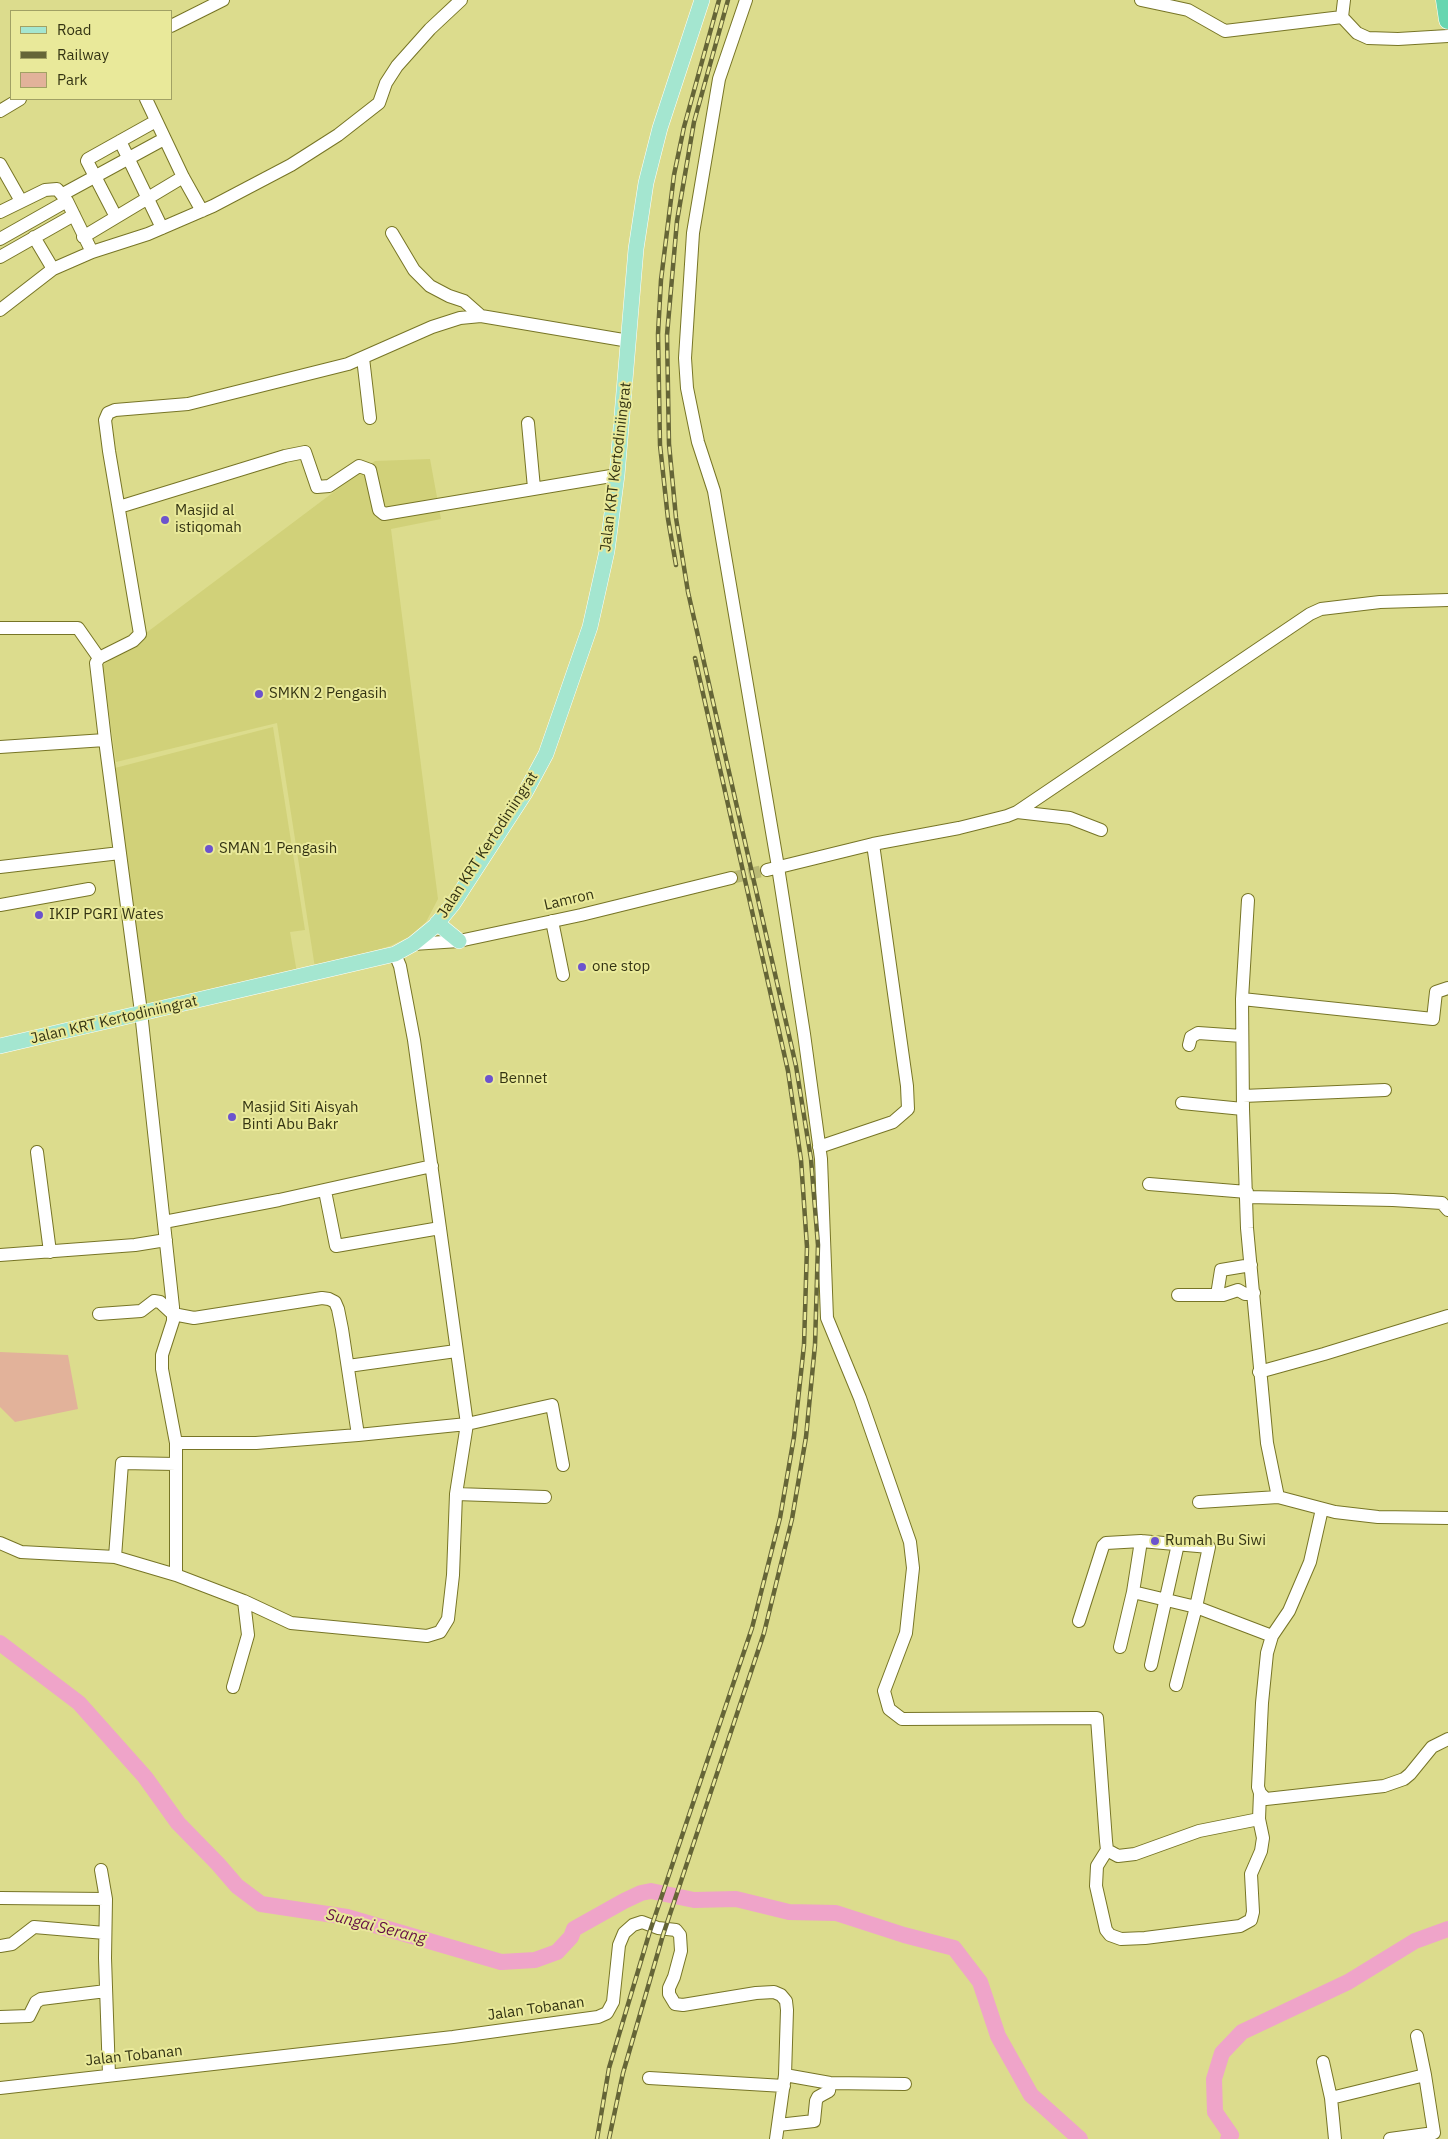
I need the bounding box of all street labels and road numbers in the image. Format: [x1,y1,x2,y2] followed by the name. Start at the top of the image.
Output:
[597,381,635,553] street label: Jalan KRT Kertodiniingrat
[434,768,542,922] street label: Jalan KRT Kertodiniingrat
[542,885,596,915] street label: Lamron
[29,992,199,1048] street label: Jalan KRT Kertodiniingrat
[486,1993,586,2025] street label: Jalan Tobanan
[85,2042,183,2070] street label: Jalan Tobanan

